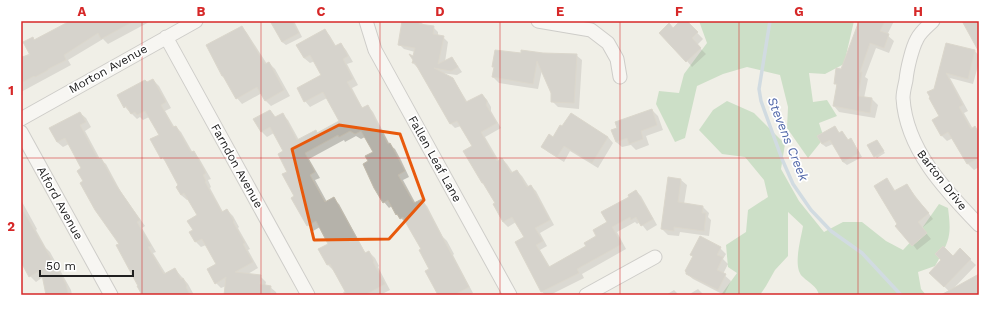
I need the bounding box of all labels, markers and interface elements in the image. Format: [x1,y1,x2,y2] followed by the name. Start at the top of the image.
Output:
[78,4,87,19] text: A
[197,4,206,19] text: B
[317,4,326,19] text: C
[435,4,445,19] text: D
[556,4,564,19] text: E
[675,4,683,19] text: F
[794,4,804,19] text: G
[913,4,923,19] text: H
[66,42,150,96] street label: Morton Avenue
[8,83,14,98] text: 1
[764,95,812,184] water label: Stevens Creek
[405,113,465,205] street label: Fallen Leaf Lane
[208,121,266,211] street label: Farndon Avenue
[914,147,970,213] street label: Barton Drive
[34,164,86,242] street label: Alford Avenue
[7,219,15,234] text: 2
[40,252,133,278] scale bar
[46,259,76,273] text: 50 m

